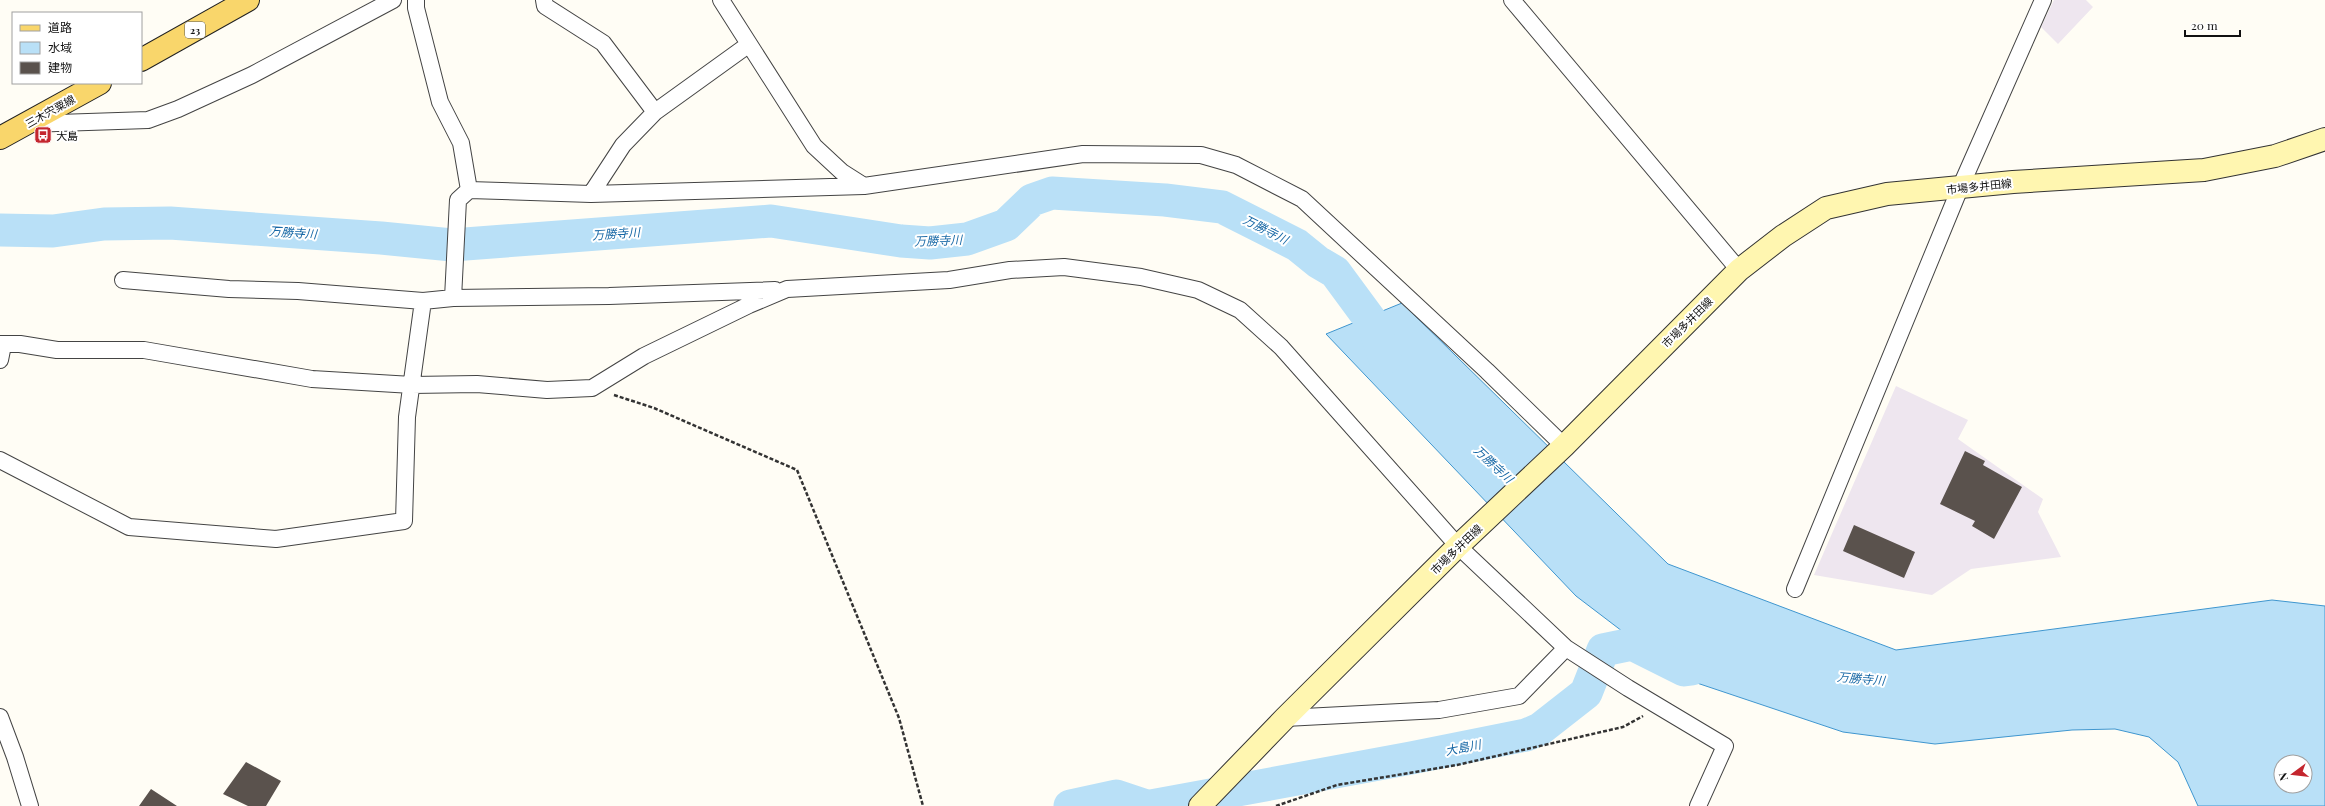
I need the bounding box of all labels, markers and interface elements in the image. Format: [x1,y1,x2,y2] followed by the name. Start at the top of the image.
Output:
[12,12,142,84] legend
[2185,12,2240,38] scale bar
[2191,17,2218,33] text: 20 m
[48,19,72,35] text: 道路
[185,22,205,38] road number: 23
[48,39,72,55] text: 水域
[48,59,72,75] text: 建物
[22,91,78,131] street label: 三木宍粟線
[33,125,53,145] bus stop icon: 大島
[56,128,78,143] place label: 大島
[1945,175,2013,197] street label: 市場多井田線
[1241,211,1293,248] water label: 万勝寺川
[268,222,319,242] water label: 万勝寺川
[591,223,642,243] water label: 万勝寺川
[914,231,964,249] water label: 万勝寺川
[1658,293,1716,351] street label: 市場多井田線
[1471,442,1518,488] water label: 万勝寺川
[1427,521,1485,577] street label: 市場多井田線
[1836,668,1888,688] water label: 万勝寺川
[1444,735,1484,758] water label: 大島川
[2273,754,2313,794] north arrow
[2275,771,2291,782] text: N

